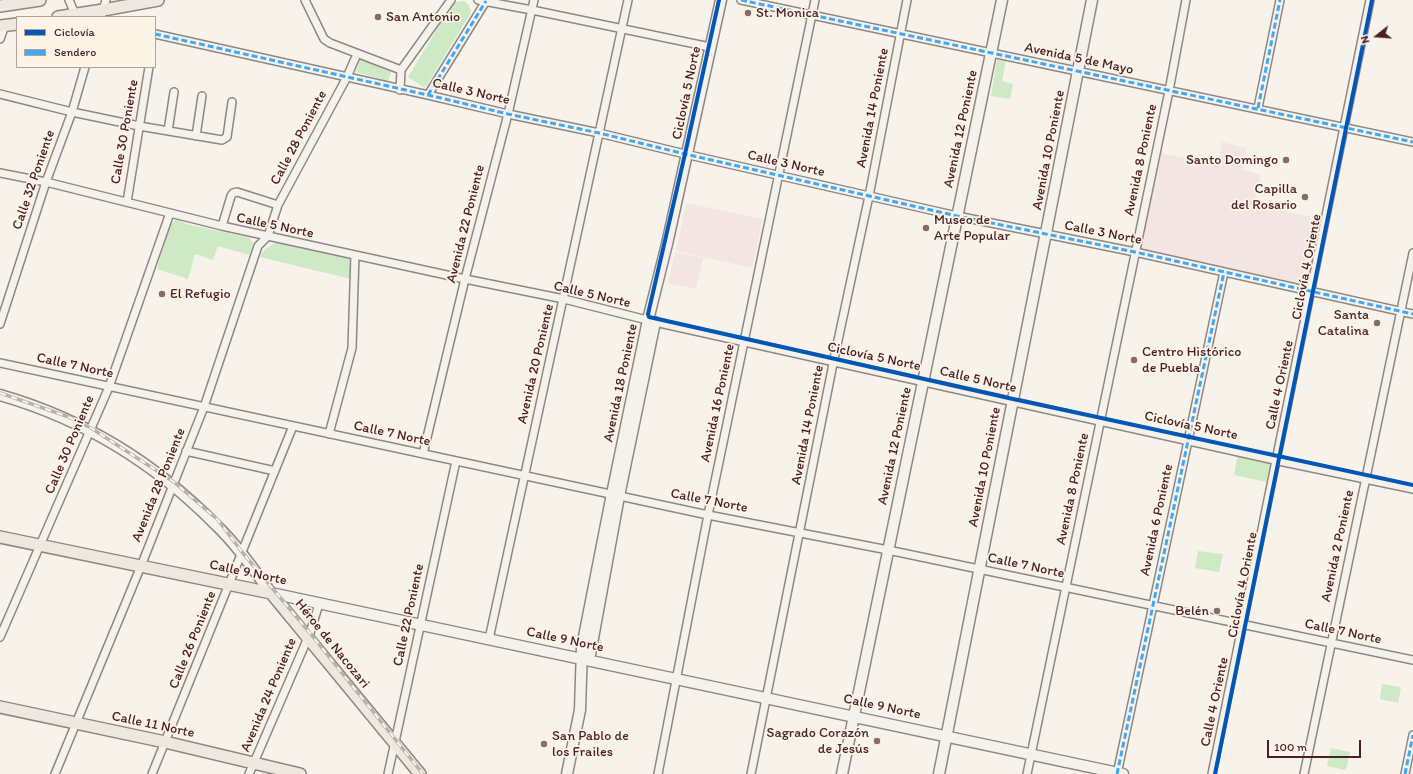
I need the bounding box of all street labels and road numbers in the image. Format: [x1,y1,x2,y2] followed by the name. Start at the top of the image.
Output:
[1023,39,1135,79] street label: Avenida 5 de Mayo
[669,45,705,141] street label: Ciclovía 5 Norte
[853,47,893,169] street label: Avenida 14 Poniente
[940,68,982,190] street label: Avenida 12 Poniente
[431,75,511,109] street label: Calle 3 Norte
[108,78,142,186] street label: Calle 30 Poniente
[267,88,331,188] street label: Calle 28 Poniente
[1029,89,1069,211] street label: Avenida 10 Poniente
[1121,102,1161,218] street label: Avenida 8 Poniente
[9,128,59,232] street label: Calle 32 Poniente
[746,147,826,181] street label: Calle 3 Norte
[443,163,489,285] street label: Avenida 22 Poniente
[235,210,315,242] street label: Calle 5 Norte
[1288,213,1326,321] street label: Ciclovía 4 Oriente
[1063,217,1143,249] street label: Calle 3 Norte
[552,278,632,312] street label: Calle 5 Norte
[514,302,558,426] street label: Avenida 20 Poniente
[600,322,642,444] street label: Avenida 18 Poniente
[826,339,922,375] street label: Ciclovía 5 Norte
[1262,339,1298,431] street label: Calle 4 Oriente
[697,342,739,464] street label: Avenida 16 Poniente
[35,350,115,382] street label: Calle 7 Norte
[938,363,1018,397] street label: Calle 5 Norte
[788,364,828,486] street label: Avenida 14 Poniente
[874,385,916,507] street label: Avenida 12 Poniente
[42,393,98,497] street label: Calle 30 Poniente
[965,406,1005,528] street label: Avenida 10 Poniente
[1143,408,1239,444] street label: Ciclovía 5 Norte
[352,418,432,450] street label: Calle 7 Norte
[128,425,190,545] street label: Avenida 28 Poniente
[1053,431,1093,547] street label: Avenida 8 Poniente
[1137,463,1177,577] street label: Avenida 6 Poniente
[669,485,749,517] street label: Calle 7 Norte
[1318,489,1358,603] street label: Avenida 2 Poniente
[1224,531,1262,639] street label: Ciclovía 4 Oriente
[986,550,1066,582] street label: Calle 7 Norte
[208,557,288,589] street label: Calle 9 Norte
[390,562,428,668] street label: Calle 22 Poniente
[166,588,220,692] street label: Calle 26 Poniente
[291,596,373,692] street label: Héroe de Nacozari
[1303,616,1383,648] street label: Calle 7 Norte
[525,624,605,656] street label: Calle 9 Norte
[237,635,301,755] street label: Avenida 24 Poniente
[1197,656,1233,748] street label: Calle 4 Oriente
[842,691,922,723] street label: Calle 9 Norte
[110,708,196,742] street label: Calle 11 Norte

